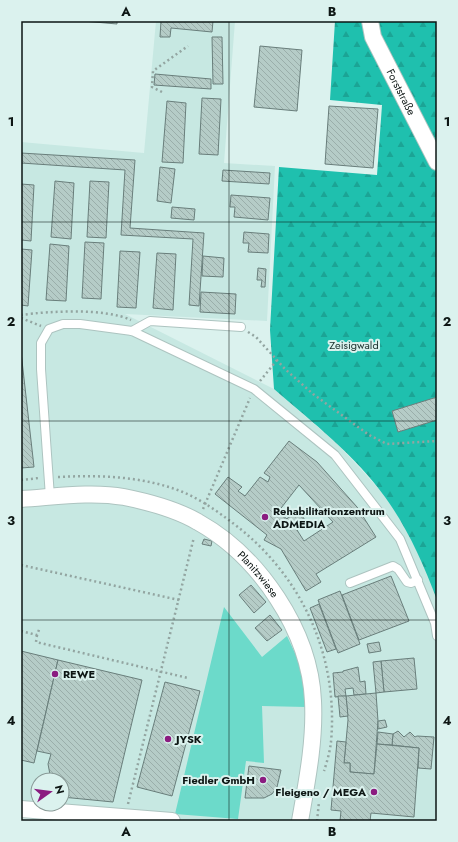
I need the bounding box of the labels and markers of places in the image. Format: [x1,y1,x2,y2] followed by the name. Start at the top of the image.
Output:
[272,503,385,532] place label: Rehabilitationzentrum ADMEDIA
[260,512,270,522] marker: Rehabilitationzentrum ADMEDIA
[63,666,95,682] place label: REWE
[50,669,60,679] marker: REWE
[174,731,202,747] place label: JYSK
[163,734,173,744] marker: JYSK
[182,772,255,788] place label: Fiedler GmbH
[258,775,268,785] marker: Fiedler GmbH
[275,784,367,800] place label: Fleigeno / MEGA
[369,787,379,797] marker: Fleigeno / MEGA

